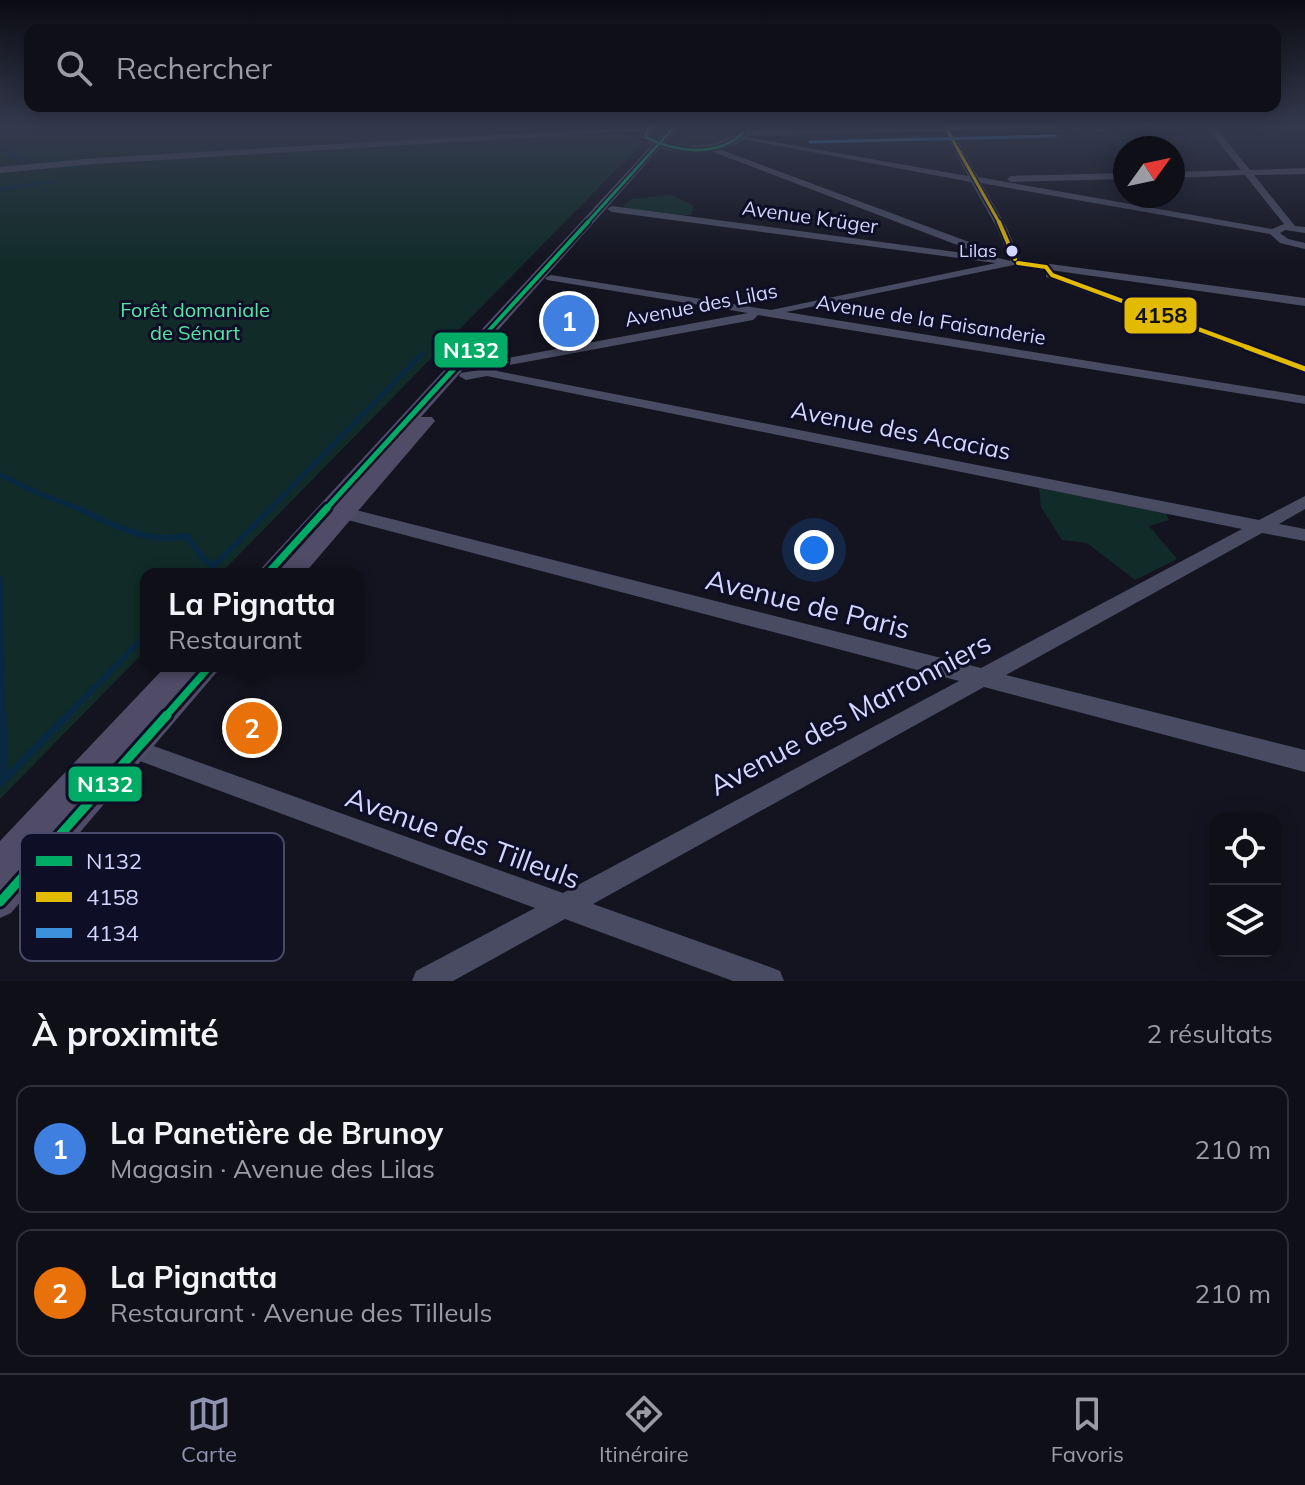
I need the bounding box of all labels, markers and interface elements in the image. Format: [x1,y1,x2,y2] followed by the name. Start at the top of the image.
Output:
[24,24,1281,112] search box
[52,46,96,90] icon: search
[116,49,272,87] text: Rechercher
[1113,136,1185,208] north arrow
[741,195,880,238] street label: Avenue Krüger
[959,239,997,262] place label: Lilas
[1004,243,1020,259] marker: Lilas
[622,277,779,332] street label: Avenue des Lilas
[815,289,1048,350] street label: Avenue de la Faisanderie
[543,291,595,351] pin: 1
[1123,296,1198,335] line badge: 4158
[120,297,270,345] park label: Forêt domaniale de Sénart
[1135,301,1187,329] text: 4158
[433,331,509,369] line badge: N132
[443,336,499,364] text: N132
[789,394,1014,466] street label: Avenue des Acacias
[794,530,834,570] your location
[702,561,914,646] street label: Avenue de Paris
[140,568,364,672] popup
[168,585,336,623] text: La Pignatta
[168,623,302,656] text: Restaurant
[703,624,996,803] street label: Avenue des Marronniers
[226,698,278,758] pin: 2
[67,765,143,803] line badge: N132
[77,770,133,798] text: N132
[341,779,585,896] street label: Avenue des Tilleuls
[1209,813,1281,957] map controls
[1209,813,1281,885] button: locate
[20,833,284,961] legend
[86,847,142,875] text: N132
[86,883,139,911] text: 4158
[1209,885,1281,957] button: layers
[86,919,139,947] text: 4134
[32,1012,219,1055] text: À proximité
[1146,1017,1273,1050] text: 2 résultats
[110,1114,443,1152] text: La Panetière de Brunoy
[52,1133,68,1166] text: 1
[1195,1133,1271,1166] text: 210 m
[110,1152,435,1185] text: Magasin · Avenue des Lilas
[110,1258,277,1296] text: La Pignatta
[52,1277,68,1310] text: 2
[1195,1277,1271,1310] text: 210 m
[110,1296,492,1329] text: Restaurant · Avenue des Tilleuls
[181,1392,237,1468] tab: Carte
[599,1392,689,1468] tab: Itinéraire
[1051,1392,1124,1468] tab: Favoris

